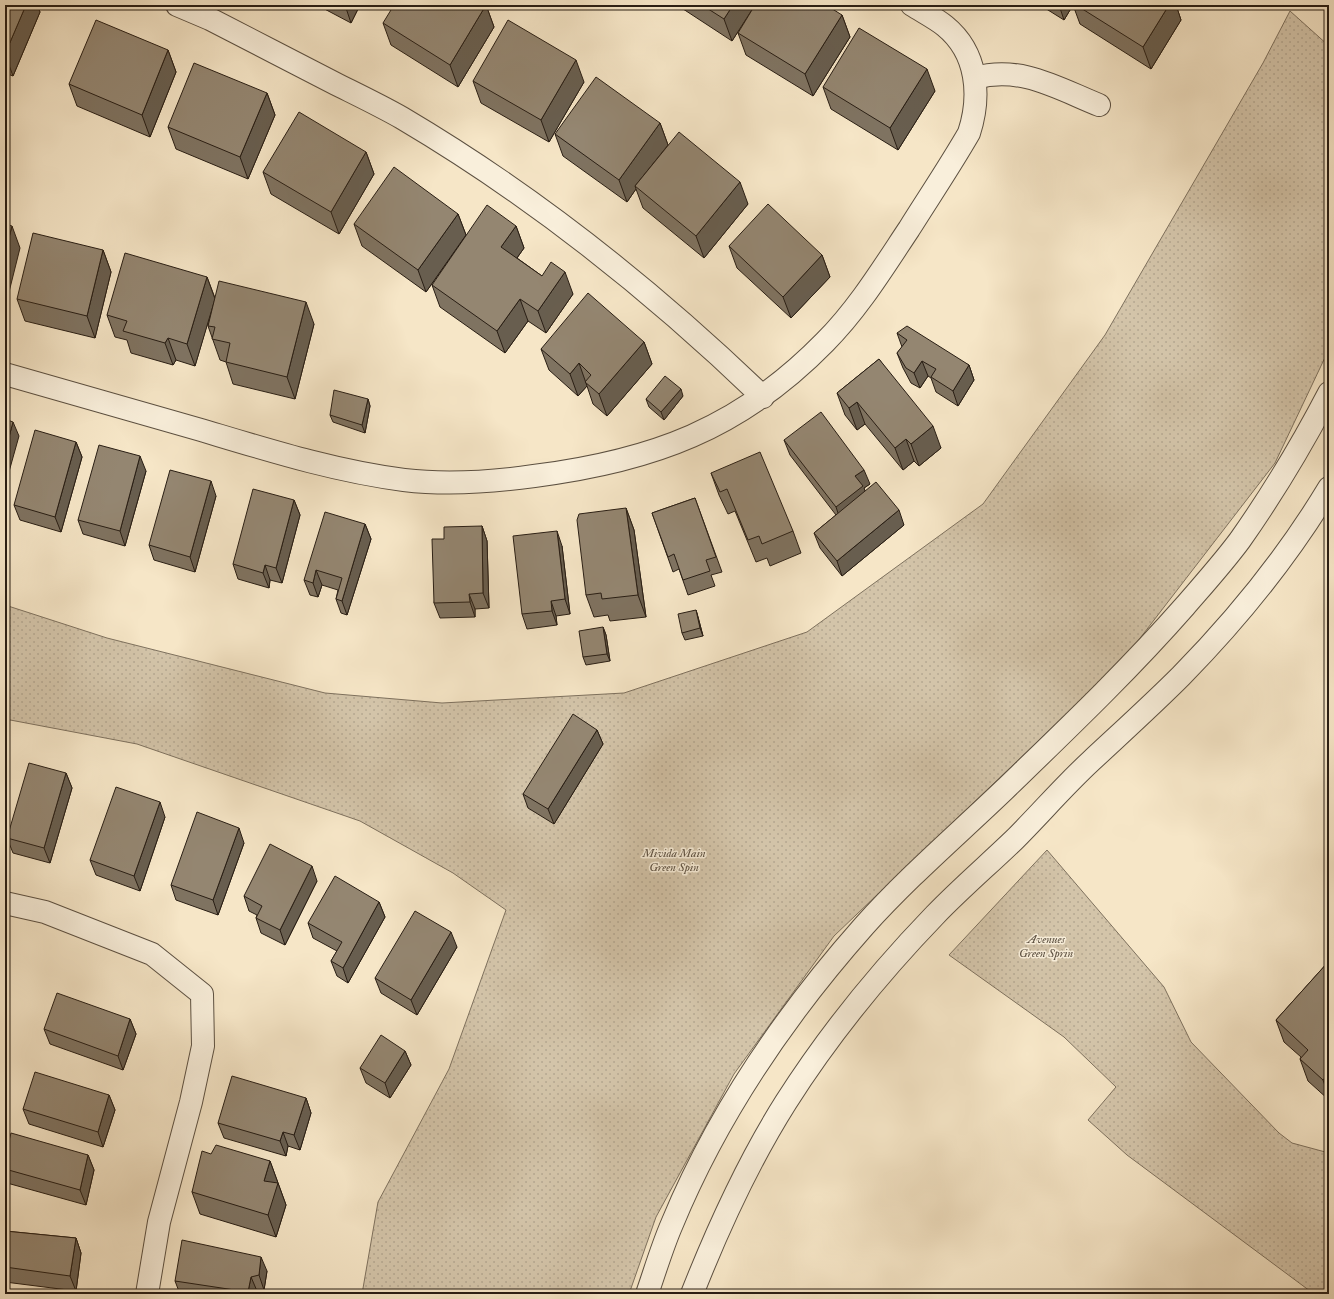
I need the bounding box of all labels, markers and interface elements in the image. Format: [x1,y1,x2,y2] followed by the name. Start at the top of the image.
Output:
[641,846,706,875] park label: Mivida Main Green Spin
[1019,932,1073,961] park label: Avenues Green Sprin

